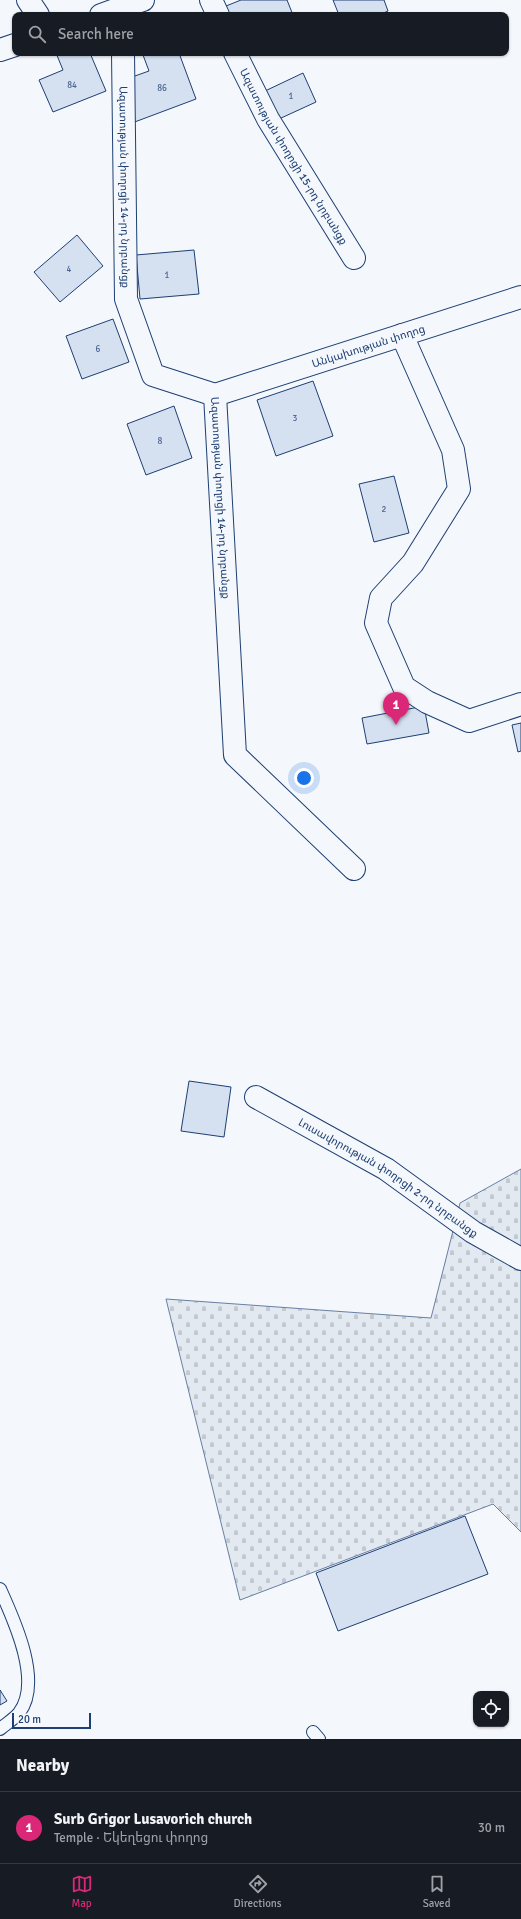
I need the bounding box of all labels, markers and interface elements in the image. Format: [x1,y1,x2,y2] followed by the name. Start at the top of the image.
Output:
[12,12,509,56] search box
[26,23,48,45] icon: search
[58,25,134,43] text: Search here
[237,66,351,247] street label: Ազատության փողոցի 15-րդ նրբանցք
[67,80,77,91] house number: 84
[157,83,167,94] house number: 86
[117,86,132,288] street label: Ազատության փողոցի 14-րդ նրբանցք
[289,91,294,102] house number: 1
[67,264,72,275] house number: 4
[165,270,170,281] house number: 1
[310,322,427,370] street label: Անկախության փողոց
[96,344,101,355] house number: 6
[209,396,233,599] street label: Ազատության փողոցի 14-րդ նրբանցք
[293,413,298,424] house number: 3
[158,436,163,447] house number: 8
[382,504,387,515] house number: 2
[383,692,409,725] pin: 1
[294,768,314,788] your location
[296,1115,480,1240] street label: Լուսավորության փողոցի 2-րդ նրբանցք
[473,1691,509,1727] map controls
[473,1691,509,1727] button: locate
[12,1711,91,1730] scale bar
[18,1713,41,1726] text: 20 m
[16,1755,69,1776] text: Nearby
[54,1810,252,1828] text: Surb Grigor Lusavorich church
[25,1820,33,1836] text: 1
[478,1820,505,1836] text: 30 m
[54,1830,208,1846] text: Temple · Եկեղեցու փողոց
[71,1873,93,1910] tab: Map
[234,1873,282,1910] tab: Directions
[423,1873,450,1910] tab: Saved

